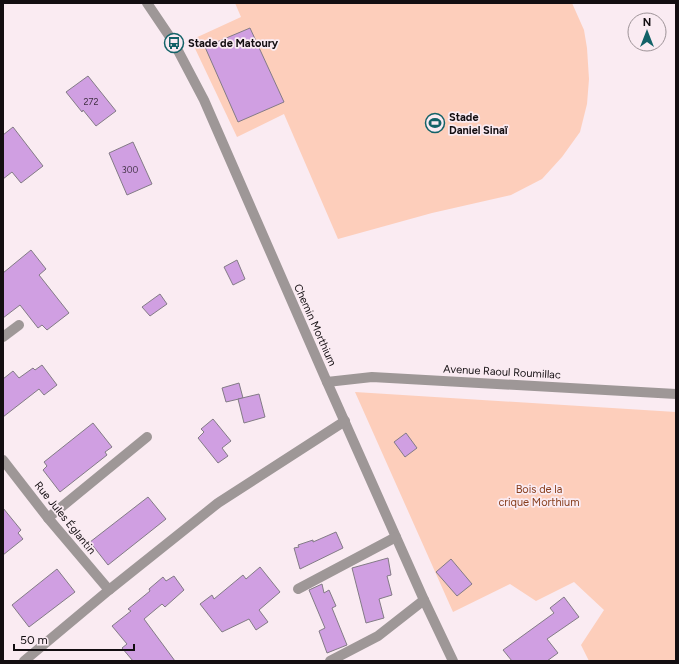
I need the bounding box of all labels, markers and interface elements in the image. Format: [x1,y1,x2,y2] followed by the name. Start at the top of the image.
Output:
[627,12,667,52] north arrow
[643,16,651,29] text: N
[163,32,185,54] bus stop icon: Stade de Matoury
[188,37,279,50] place label: Stade de Matoury
[84,96,98,107] house number: 272
[449,111,509,137] place label: Stade Daniel Sinaï
[424,112,446,134] sports icon: Stade Daniel Sinaï
[122,164,138,175] house number: 300
[291,282,339,368] street label: Chemin Morthium
[443,362,561,382] street label: Avenue Raoul Roumillac
[32,479,98,557] street label: Rue Jules Églantin
[498,483,580,509] park label: Bois de la crique Morthium
[14,626,134,652] scale bar
[20,633,48,647] text: 50 m

